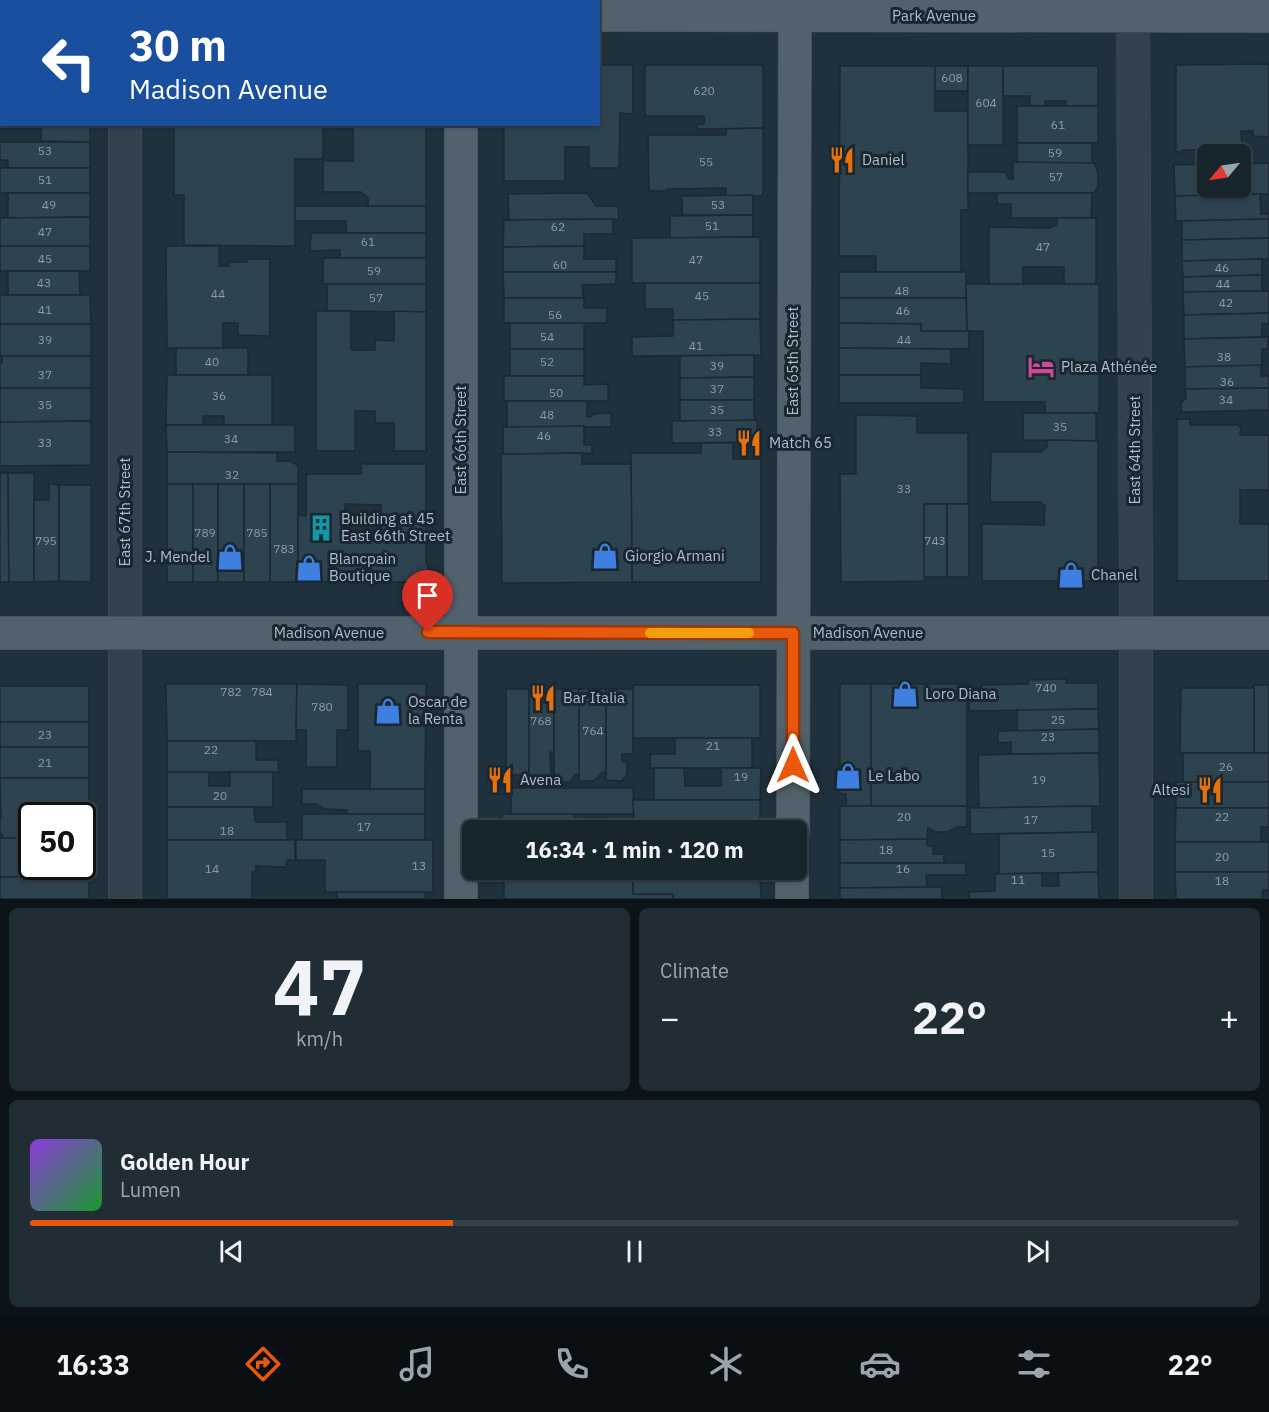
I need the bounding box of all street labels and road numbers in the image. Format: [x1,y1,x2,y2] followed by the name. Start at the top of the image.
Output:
[892,6,976,25] street label: Park Avenue
[783,306,802,416] street label: East 65th Street
[451,385,470,495] street label: East 66th Street
[1125,395,1144,505] street label: East 64th Street
[115,457,134,567] street label: East 67th Street
[274,623,384,642] street label: Madison Avenue
[813,623,923,642] street label: Madison Avenue

